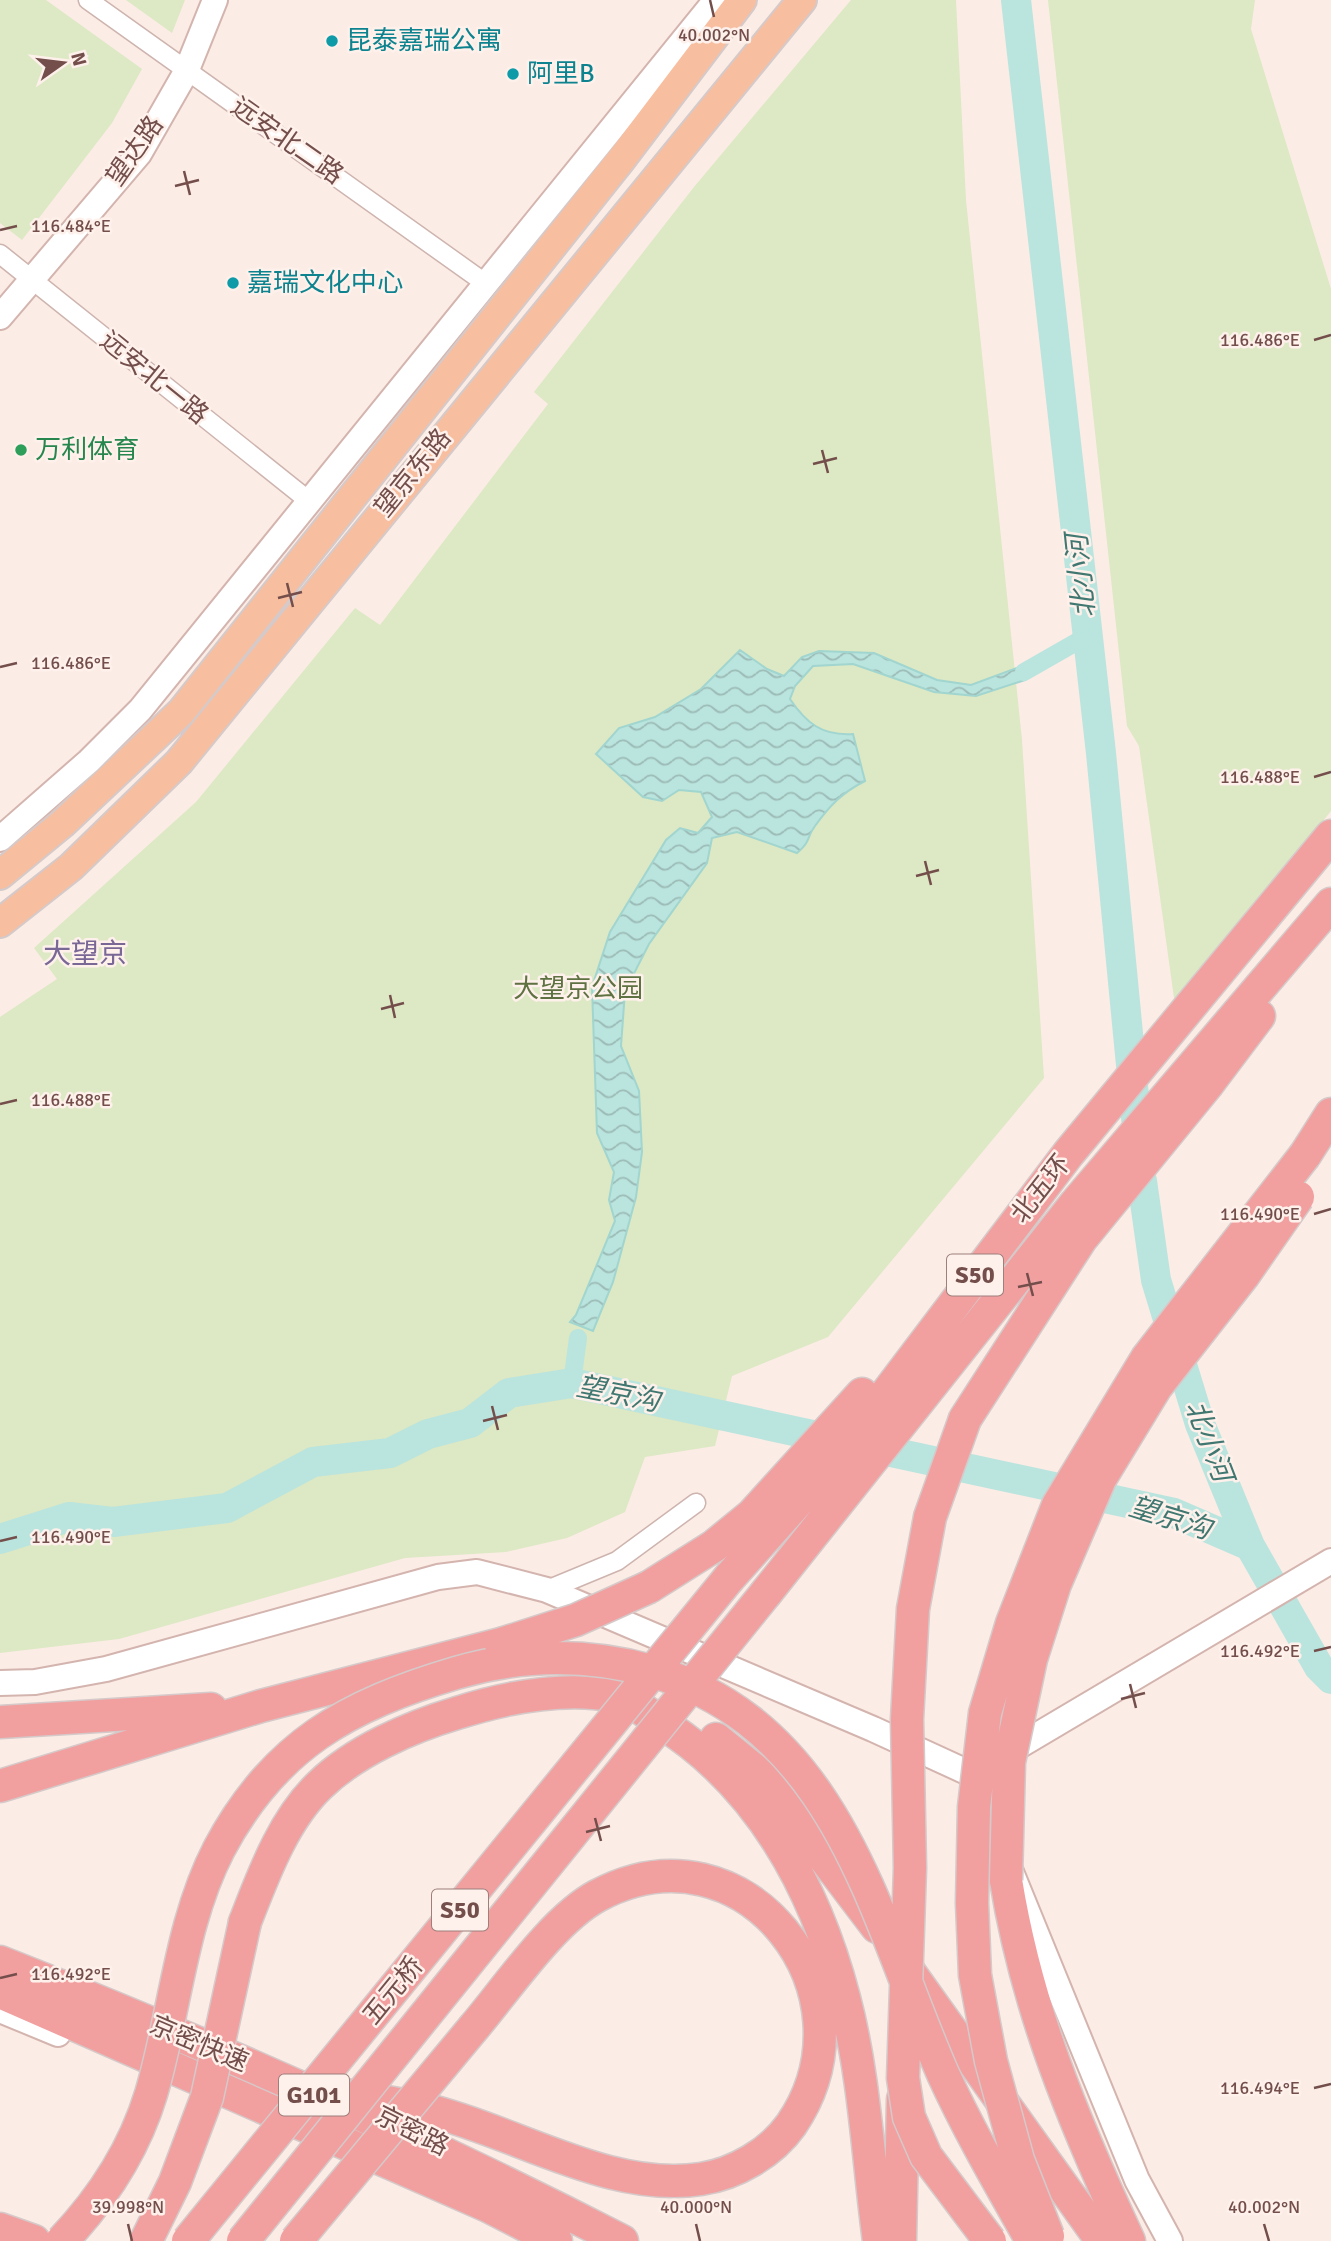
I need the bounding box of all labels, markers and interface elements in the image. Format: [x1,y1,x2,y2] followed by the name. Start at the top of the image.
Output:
[678,24,750,46] text: 40.002°N
[346,25,502,57] place label: 昆泰嘉瑞公寓
[28,28,98,98] north arrow
[324,33,340,49] marker: 昆泰嘉瑞公寓
[65,50,92,68] text: N
[527,58,595,90] place label: 阿里B
[505,66,521,82] marker: 阿里B
[225,91,349,191] street label: 远安北二路
[100,110,170,192] street label: 望达路
[31,215,111,237] text: 116.484°E
[247,267,403,299] place label: 嘉瑞文化中心
[225,275,241,291] marker: 嘉瑞文化中心
[93,325,215,431] street label: 远安北一路
[1220,329,1300,351] text: 116.486°E
[368,423,458,523] street label: 望京东路
[35,434,139,466] place label: 万利体育
[13,442,29,458] marker: 万利体育
[1059,527,1102,620] water label: 北小河
[31,652,111,674] text: 116.486°E
[1220,766,1300,788] text: 116.488°E
[43,937,127,971] district label: 大望京
[513,973,643,1005] park label: 大望京公园
[31,1089,111,1111] text: 116.488°E
[1004,1148,1078,1230] street label: 北五环
[1220,1203,1300,1225] text: 116.490°E
[947,1254,1003,1296] road number: S50
[574,1369,665,1419] water label: 望京沟
[1178,1396,1242,1491] water label: 北小河
[1125,1489,1218,1547] water label: 望京沟
[31,1526,111,1548] text: 116.490°E
[1220,1640,1300,1662] text: 116.492°E
[432,1889,488,1930] road number: S50
[356,1951,430,2031] street label: 五元桥
[31,1963,111,1985] text: 116.492°E
[145,2009,253,2079] street label: 京密快速
[279,2074,349,2116] road number: G101
[1220,2077,1300,2099] text: 116.494°E
[370,2099,454,2163] street label: 京密路
[92,2196,164,2218] text: 39.998°N
[660,2196,732,2218] text: 40.000°N
[1228,2196,1300,2218] text: 40.002°N

